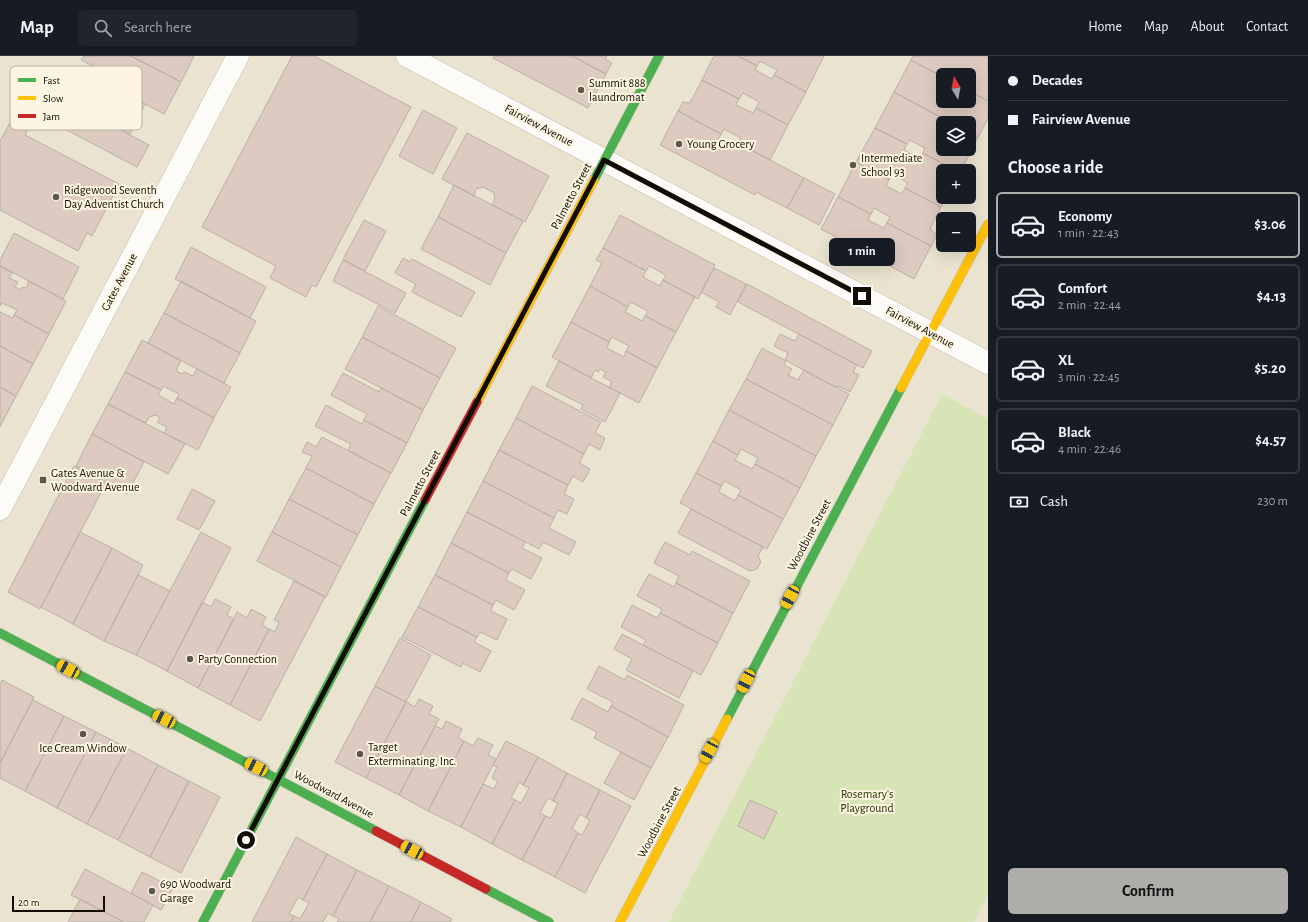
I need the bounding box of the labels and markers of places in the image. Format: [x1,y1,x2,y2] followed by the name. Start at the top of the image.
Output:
[589,77,646,103] place label: Summit 888 laundromat
[576,85,586,95] marker: Summit 888 laundromat
[687,138,755,151] place label: Young Grocery
[674,139,684,149] marker: Young Grocery
[861,152,922,178] place label: Intermediate School 93
[848,160,858,170] marker: Intermediate School 93
[64,184,164,211] place label: Ridgewood Seventh Day Adventist Church
[51,192,61,202] marker: Ridgewood Seventh Day Adventist Church
[51,467,140,493] place label: Gates Avenue & Woodward Avenue
[38,475,48,485] marker: Gates Avenue & Woodward Avenue
[198,653,277,666] place label: Party Connection
[185,654,195,664] marker: Party Connection
[78,729,88,739] marker: Ice Cream Window
[368,741,456,767] place label: Target Exterminating, Inc.
[39,742,127,754] place label: Ice Cream Window
[355,749,365,759] marker: Target Exterminating, Inc.
[160,878,231,904] place label: 690 Woodward Garage
[147,886,157,896] marker: 690 Woodward Garage

